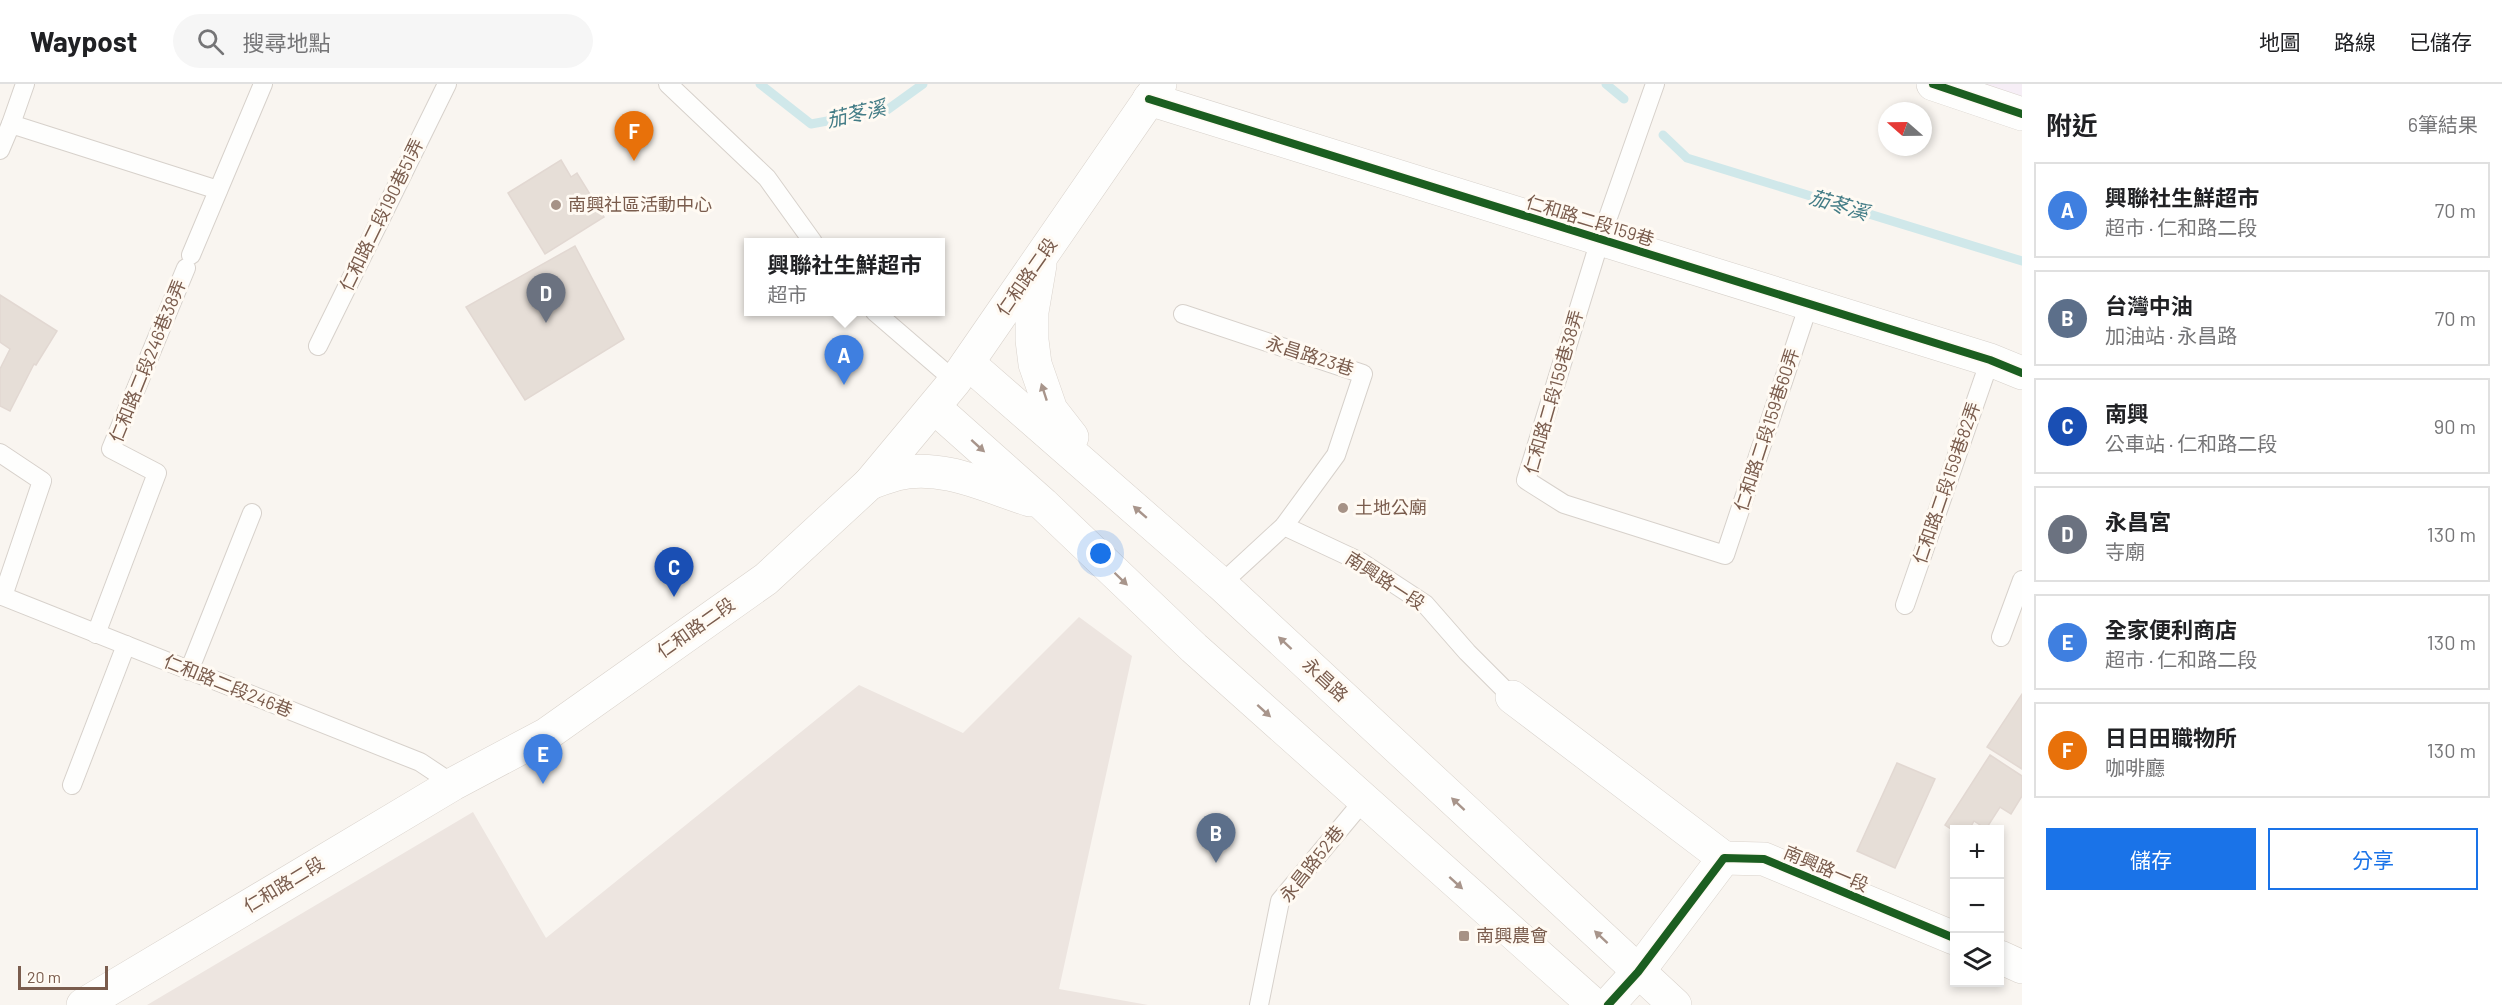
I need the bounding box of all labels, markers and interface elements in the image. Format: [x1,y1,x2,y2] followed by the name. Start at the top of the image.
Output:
[173,14,593,68] search box
[30,24,137,58] text: Waypost
[194,25,227,58] icon: search
[242,29,330,55] text: 搜尋地點
[2259,29,2301,54] text: 地圖
[2334,29,2376,54] text: 路線
[2409,29,2472,54] text: 已儲存
[824,94,891,131] water label: 茄苳溪
[1878,102,1932,156] north arrow
[2046,109,2098,140] text: 附近
[614,112,654,161] pin: F
[2408,112,2478,136] text: 6筆結果
[335,135,428,294] street label: 仁和路二段190巷51弄
[1807,184,1874,225] water label: 茄苳溪
[2105,184,2259,210] text: 興聯社生鮮超市
[1524,190,1657,250] street label: 仁和路二段159巷
[568,193,712,215] place label: 南興社區活動中心
[549,198,563,212] marker: 南興社區活動中心
[2061,198,2074,222] text: A
[2435,198,2476,222] text: 70 m
[2105,215,2257,239] text: 超市 · 仁和路二段
[991,233,1061,320] street label: 仁和路二段
[744,238,945,316] popup
[767,251,922,277] text: 興聯社生鮮超市
[526,274,566,323] pin: D
[104,276,190,445] street label: 仁和路二段246巷38弄
[767,282,807,306] text: 超市
[2105,292,2193,318] text: 台灣中油
[2061,306,2074,330] text: B
[2435,306,2476,330] text: 70 m
[1519,307,1587,476] street label: 仁和路二段159巷38弄
[2105,323,2237,347] text: 加油站 · 永昌路
[1264,331,1357,380] street label: 永昌路23巷
[824,336,864,385] pin: A
[1729,345,1803,514] street label: 仁和路二段159巷60弄
[1039,382,1049,400] one-way arrow
[1908,399,1984,567] street label: 仁和路二段159巷82弄
[2105,400,2149,426] text: 南興
[2061,414,2074,438] text: C
[2434,414,2476,438] text: 90 m
[2105,431,2277,455] text: 公車站 · 仁和路二段
[970,439,985,452] one-way arrow
[1355,496,1427,518] place label: 土地公廟
[1336,501,1350,515] marker: 土地公廟
[1132,505,1147,519] one-way arrow
[2105,508,2171,534] text: 永昌宮
[2061,522,2074,546] text: D
[2427,522,2476,546] text: 130 m
[1086,539,1115,568] your location
[2105,539,2145,563] text: 寺廟
[1342,546,1429,614] street label: 南興路一段
[654,548,694,597] pin: C
[1113,571,1127,585] one-way arrow
[652,592,739,662] street label: 仁和路二段
[2105,616,2237,642] text: 全家便利商店
[2062,630,2073,654] text: E
[2427,630,2476,654] text: 130 m
[1277,636,1292,650] one-way arrow
[2105,647,2257,671] text: 超市 · 仁和路二段
[161,649,296,721] street label: 仁和路二段246巷
[1298,653,1353,706] street label: 永昌路
[1256,704,1271,717] one-way arrow
[2105,724,2237,750] text: 日日田職物所
[524,734,562,784] pin: E
[2062,738,2073,762] text: F
[2427,738,2476,762] text: 130 m
[2105,755,2165,779] text: 咖啡廳
[1451,798,1466,811] one-way arrow
[1196,814,1236,863] pin: B
[1275,821,1348,906] street label: 永昌路52巷
[1950,825,2004,987] map controls
[1950,825,2004,879] button: +
[2046,828,2256,890] button: 儲存
[2268,828,2478,890] button: 分享
[1781,840,1872,896] street label: 南興路一段
[239,852,328,917] street label: 仁和路二段
[1448,876,1463,889] one-way arrow
[1950,879,2004,933] button: −
[1476,924,1548,946] place label: 南興農會
[1457,929,1471,943] marker: 南興農會
[1594,931,1609,944] one-way arrow
[1950,933,2004,987] button: layers
[18,963,108,990] scale bar
[27,967,61,986] text: 20 m

